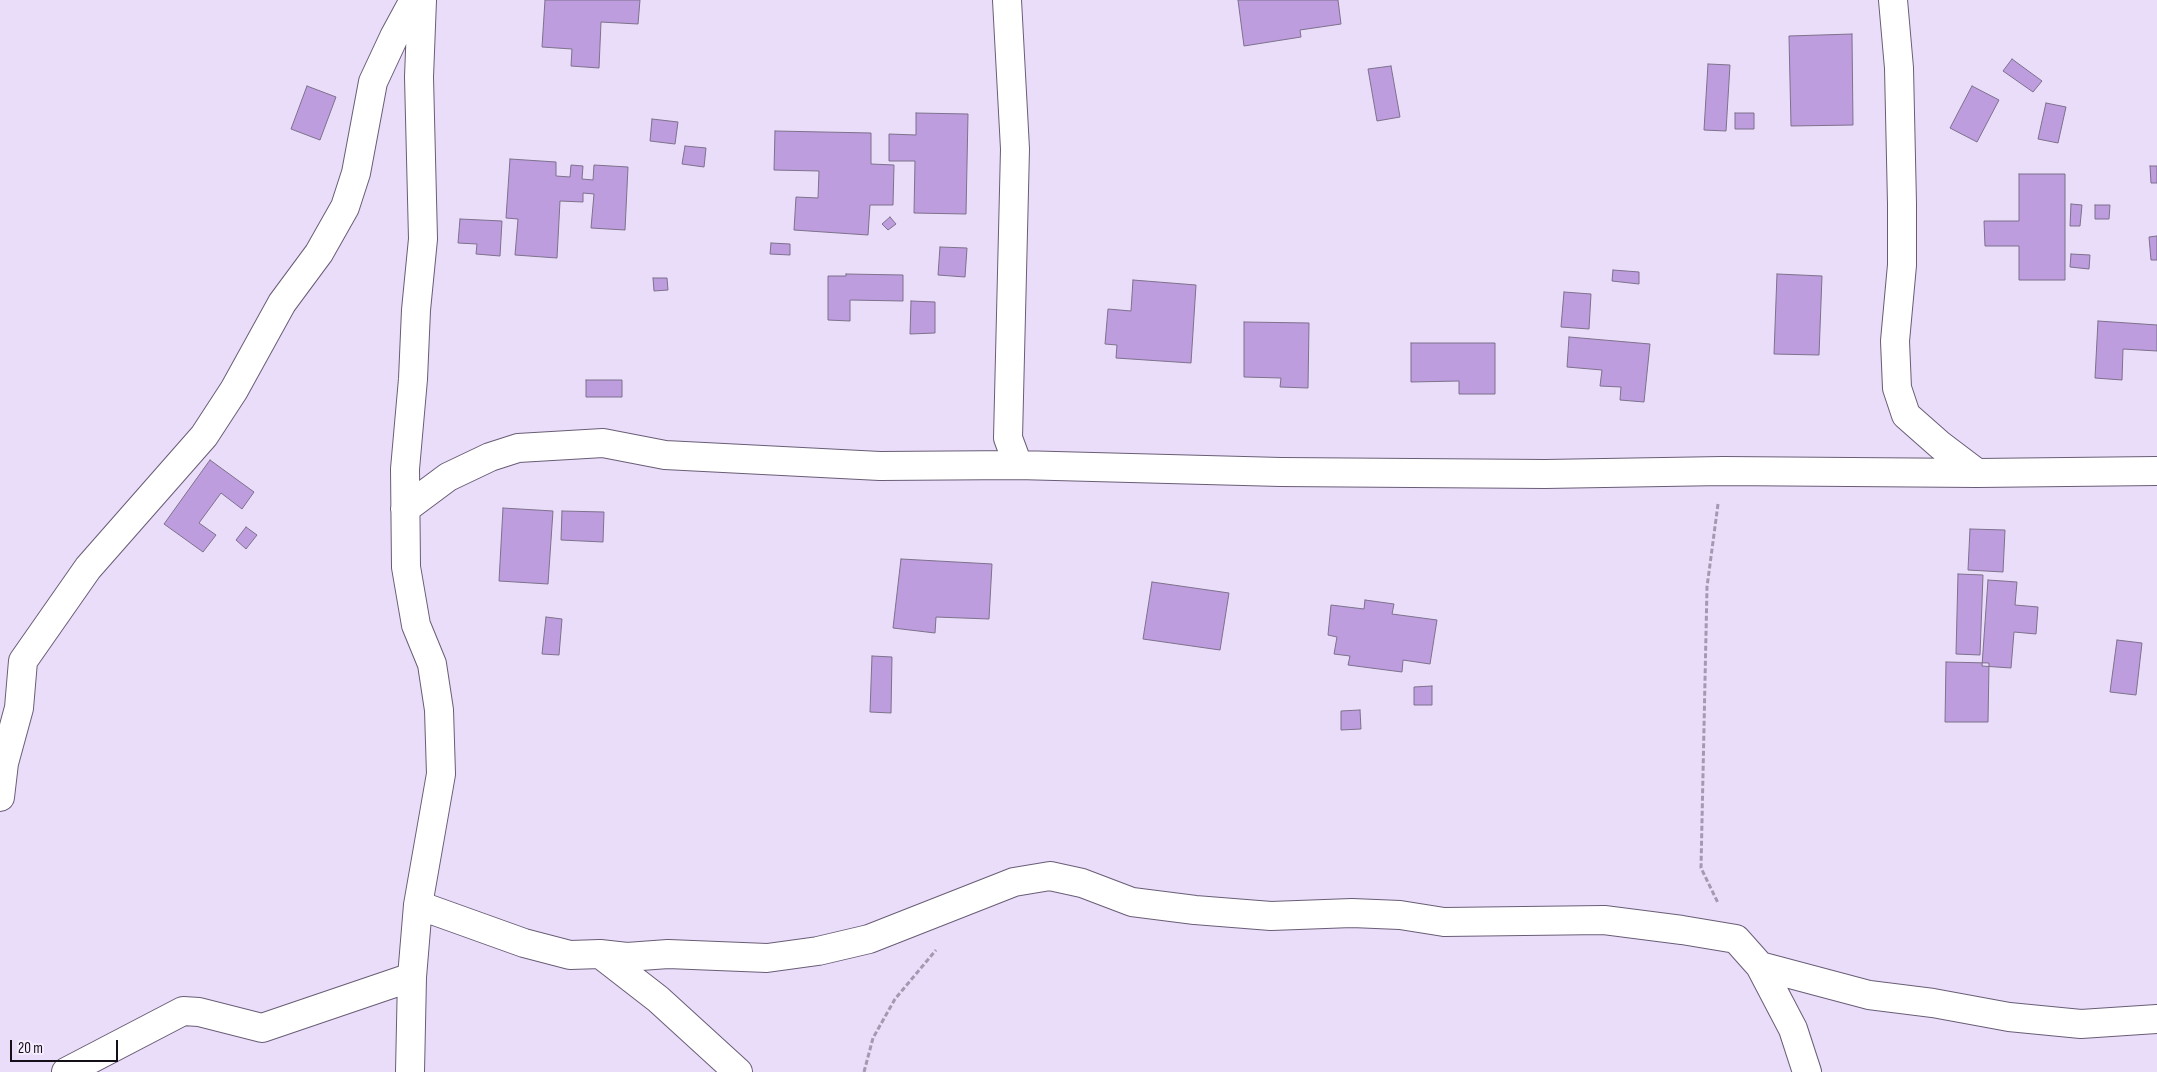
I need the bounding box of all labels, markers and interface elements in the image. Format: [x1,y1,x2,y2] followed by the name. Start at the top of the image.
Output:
[12,1030,120,1062] scale bar
[18,1039,43,1058] text: 20 m

